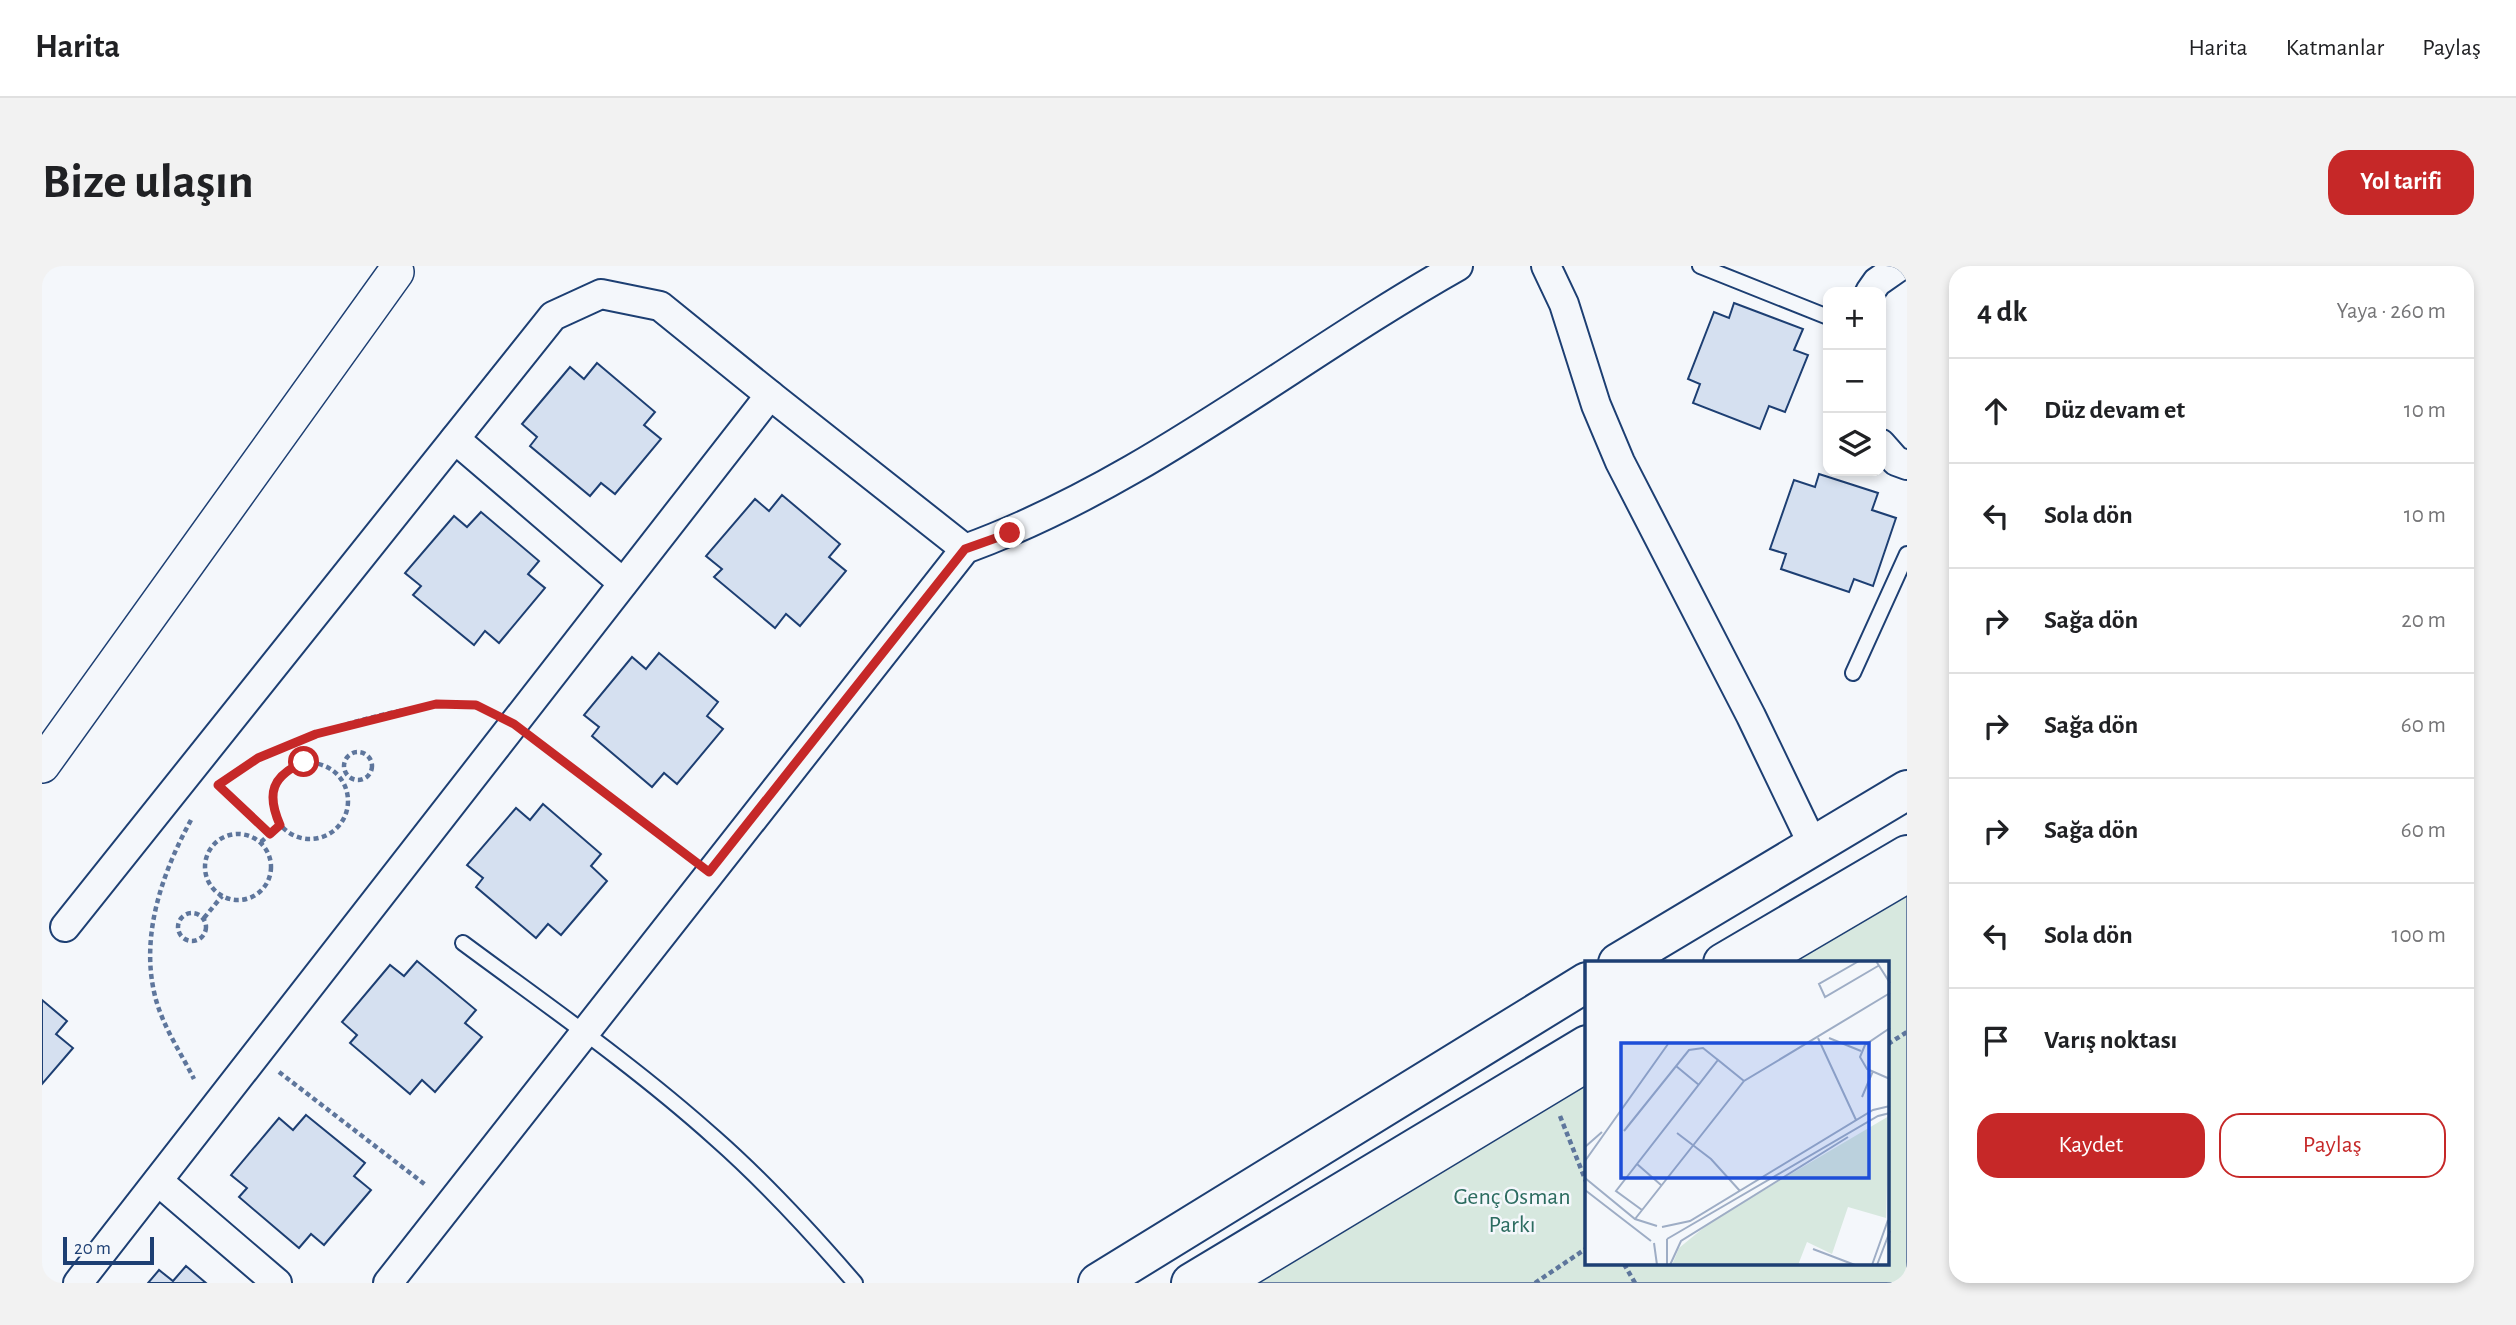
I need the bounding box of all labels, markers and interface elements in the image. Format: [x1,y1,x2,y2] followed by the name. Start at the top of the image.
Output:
[35,31,120,64] text: Harita
[2189,36,2248,60] text: Harita
[2286,36,2384,60] text: Katmanlar
[2422,36,2481,60] text: Paylaş
[2328,150,2474,215] button: Yol tarifi
[42,158,254,207] text: Bize ulaşın
[1823,287,1886,476] map controls
[1823,287,1886,350] button: +
[1977,297,2027,327] text: 4 dk
[2336,300,2446,323] text: Yaya · 260 m
[1823,350,1886,413] button: −
[1977,392,2015,430] icon: ahead
[2044,397,2185,423] text: Düz devam et
[2404,399,2446,422] text: 10 m
[1823,413,1886,476] button: layers
[1977,497,2015,535] icon: left
[2044,502,2133,528] text: Sola dön
[2404,504,2446,527] text: 10 m
[994,517,1025,548] route end
[1977,602,2015,640] icon: right
[2044,607,2138,633] text: Sağa dön
[2401,609,2446,632] text: 20 m
[1977,707,2015,745] icon: right
[2044,712,2138,738] text: Sağa dön
[2401,714,2446,737] text: 60 m
[288,746,319,777] route start
[1977,812,2015,850] icon: right
[2044,817,2138,843] text: Sağa dön
[2401,819,2446,842] text: 60 m
[1977,917,2015,955] icon: left
[2044,922,2133,948] text: Sola dön
[2392,924,2446,947] text: 100 m
[1585,961,1890,1266] inset map
[1977,1022,2015,1060] icon: arrive
[2044,1027,2177,1053] text: Varış noktası
[1977,1113,2205,1178] button: Kaydet
[2219,1113,2446,1178] button: Paylaş
[1453,1185,1571,1237] park label: Genç Osman Parkı
[63,1234,154,1266] scale bar
[74,1239,111,1258] text: 20 m

